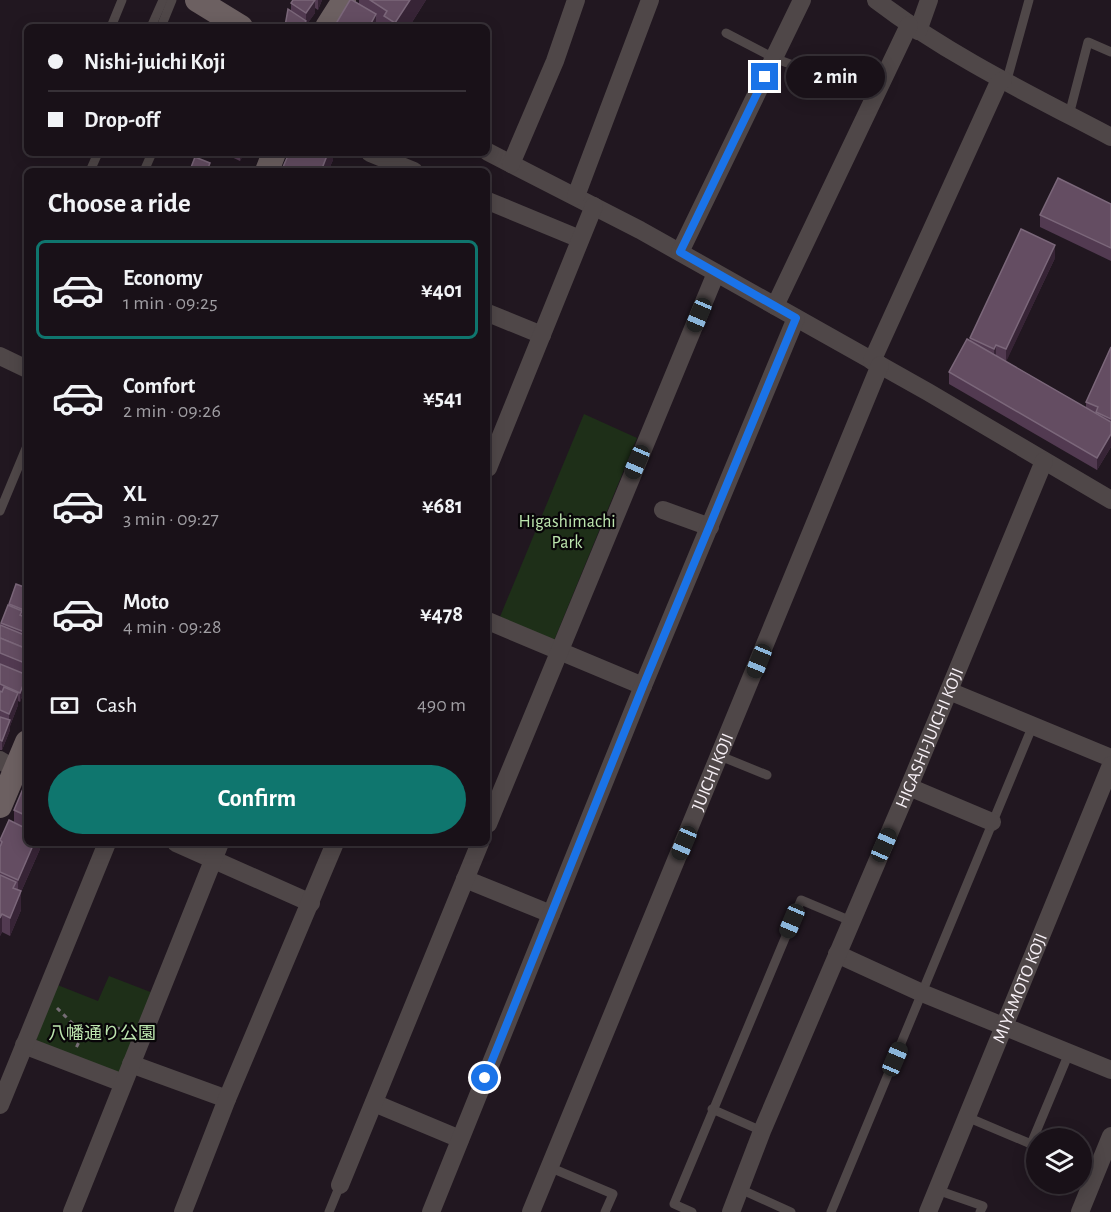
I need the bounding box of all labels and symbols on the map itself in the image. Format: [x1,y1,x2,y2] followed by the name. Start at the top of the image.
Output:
[786,56,885,98] callout: 2 min
[751,63,778,90] route end
[684,295,714,335] car
[622,442,652,482] car
[518,513,616,552] park label: Higashimachi Park
[744,641,774,681] car
[893,665,967,811] street label: HIGASHI-JUICHI KOJI
[689,731,737,814] street label: JUICHI KOJI
[669,823,699,863] car
[868,825,900,865] car
[777,901,807,941] car
[990,931,1051,1046] street label: MIYAMOTO KOJI
[48,1024,156,1043] park label: 八幡通り公園
[880,1039,910,1079] car
[471,1064,498,1091] route start

